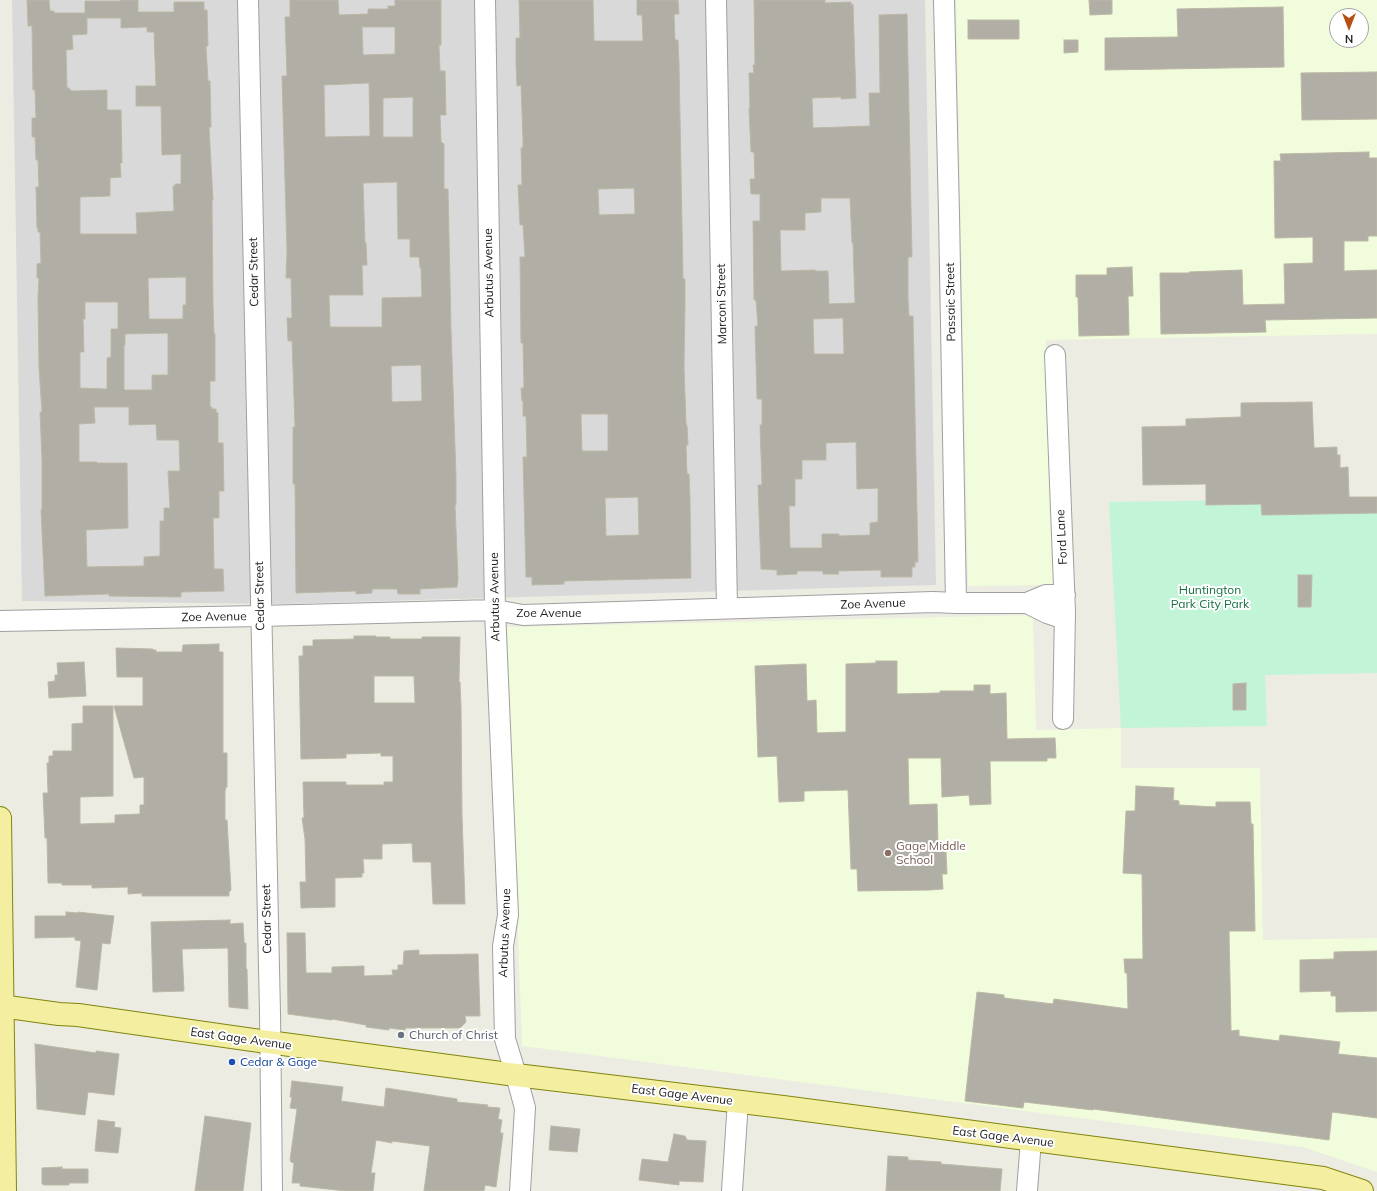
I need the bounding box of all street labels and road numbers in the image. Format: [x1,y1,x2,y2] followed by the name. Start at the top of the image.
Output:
[481,228,497,318] street label: Arbutus Avenue
[246,237,262,307] street label: Cedar Street
[943,262,959,342] street label: Passaic Street
[714,264,730,344] street label: Marconi Street
[1053,509,1071,565] street label: Ford Lane
[487,552,503,642] street label: Arbutus Avenue
[252,561,268,631] street label: Cedar Street
[840,596,906,612] street label: Zoe Avenue
[516,606,582,620] street label: Zoe Avenue
[181,609,247,625] street label: Zoe Avenue
[259,884,275,954] street label: Cedar Street
[496,888,514,978] street label: Arbutus Avenue
[189,1025,293,1053] street label: East Gage Avenue
[630,1082,734,1108] street label: East Gage Avenue
[951,1124,1055,1150] street label: East Gage Avenue

